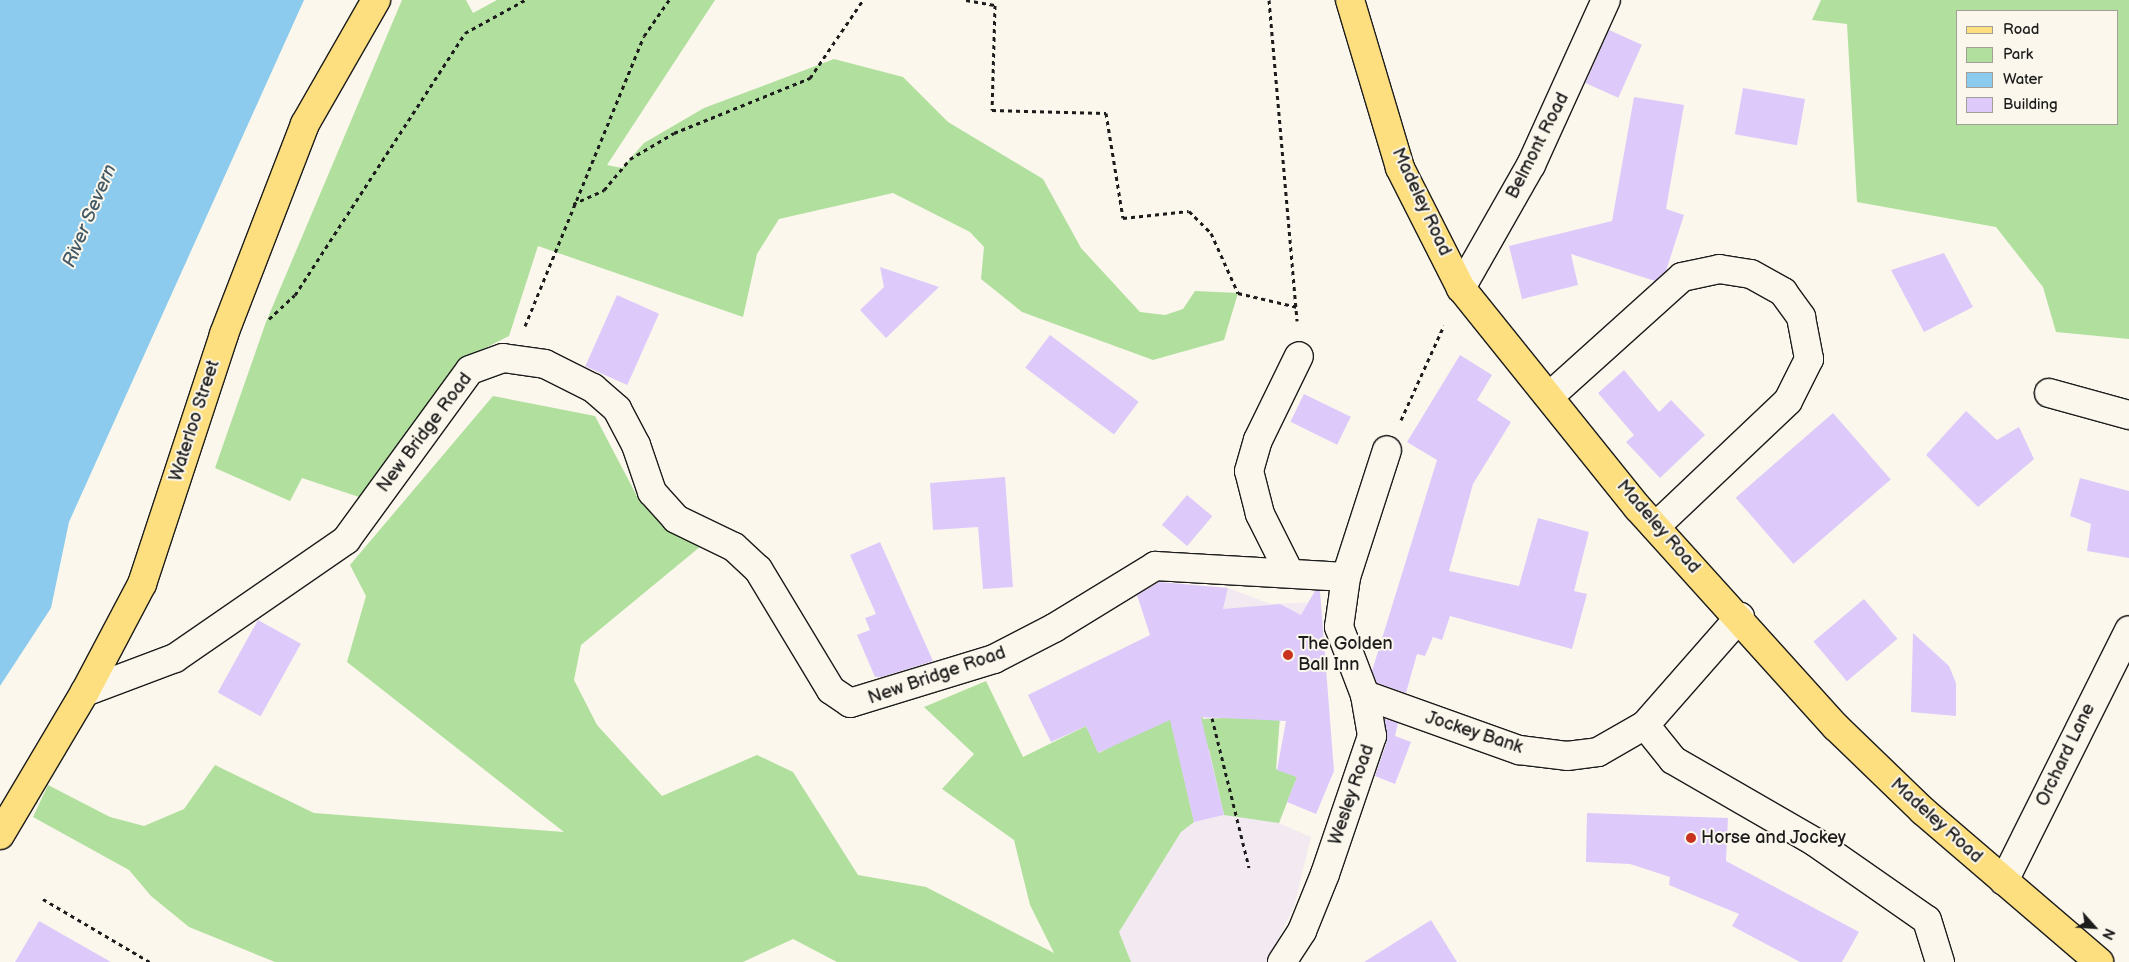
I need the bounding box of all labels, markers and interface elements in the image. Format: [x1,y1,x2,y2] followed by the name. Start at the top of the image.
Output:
[1956,10,2119,125] legend
[2003,20,2039,39] text: Road
[2003,45,2033,64] text: Park
[2003,70,2043,89] text: Water
[1502,89,1574,203] street label: Belmont Road
[2003,95,2058,114] text: Building
[1386,144,1456,260] street label: Madeley Road
[58,161,122,271] water label: River Severn
[165,358,225,484] street label: Waterloo Street
[373,369,477,497] street label: New Bridge Road
[1611,476,1705,578] street label: Madeley Road
[1298,634,1393,676] place label: The Golden Ball Inn
[865,642,1009,710] street label: New Bridge Road
[1282,649,1294,661] marker: The Golden Ball Inn
[2032,700,2100,810] street label: Orchard Lane
[1422,707,1526,759] street label: Jockey Bank
[1325,741,1379,849] street label: Wesley Road
[1885,774,1987,868] street label: Madeley Road
[1701,827,1847,849] place label: Horse and Jockey
[1685,832,1697,844] marker: Horse and Jockey
[2069,902,2119,952] north arrow
[2098,925,2118,942] text: N

